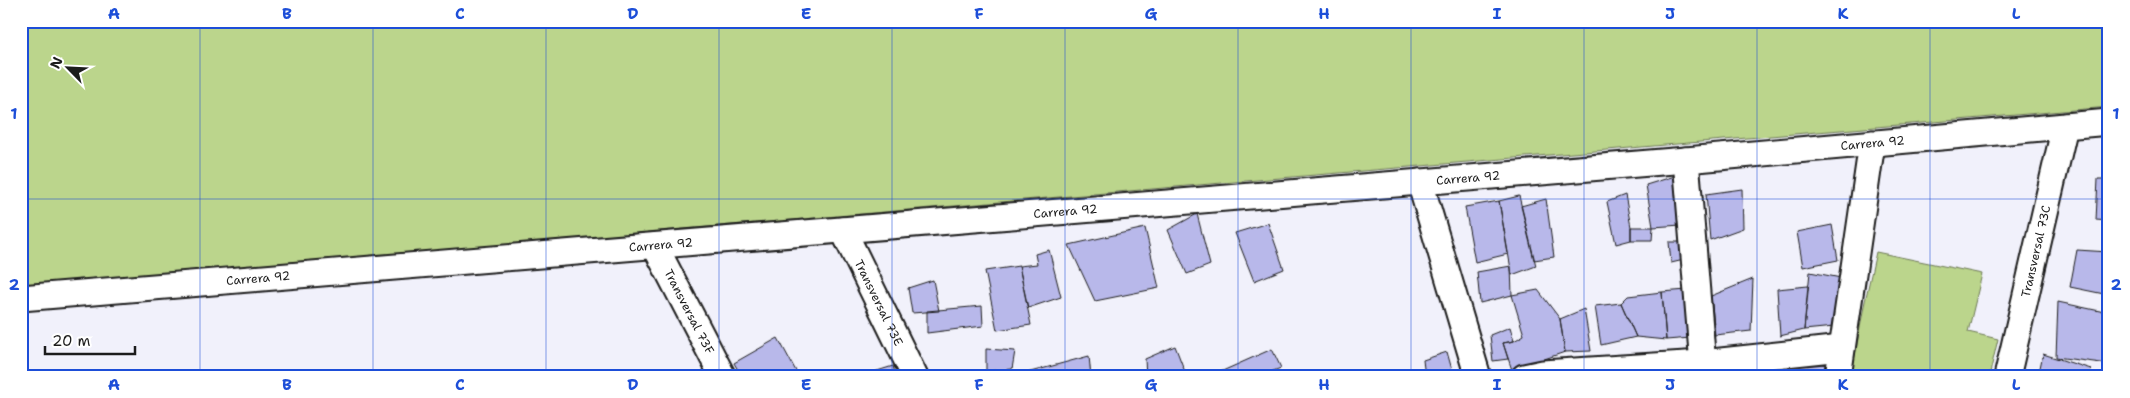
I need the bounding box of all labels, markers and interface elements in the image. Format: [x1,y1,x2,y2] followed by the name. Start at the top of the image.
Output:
[108,3,120,24] text: A
[282,3,292,24] text: B
[455,3,465,24] text: C
[627,3,639,24] text: D
[801,3,811,24] text: E
[974,3,984,24] text: F
[1145,3,1158,24] text: G
[1318,3,1330,24] text: H
[1493,3,1502,24] text: I
[1665,3,1675,24] text: J
[1838,3,1849,24] text: K
[2012,3,2021,24] text: L
[42,42,92,92] north arrow
[46,54,67,71] text: N
[10,103,18,124] text: 1
[2112,103,2120,124] text: 1
[1840,132,1905,154] street label: Carrera 92
[1435,167,1501,189] street label: Carrera 92
[1033,201,1098,222] street label: Carrera 92
[2018,204,2054,299] street label: Transversal 73C
[628,234,693,256] street label: Carrera 92
[851,257,907,348] street label: Transversal 73E
[660,267,718,357] street label: Transversal 73F
[226,268,291,289] street label: Carrera 92
[8,274,20,295] text: 2
[2110,274,2122,295] text: 2
[45,323,135,355] scale bar
[52,331,91,351] text: 20 m
[108,374,120,395] text: A
[282,374,292,395] text: B
[455,374,465,395] text: C
[627,374,639,395] text: D
[801,374,811,395] text: E
[974,374,984,395] text: F
[1145,374,1158,395] text: G
[1318,374,1330,395] text: H
[1493,374,1502,395] text: I
[1665,374,1675,395] text: J
[1838,374,1849,395] text: K
[2012,374,2021,395] text: L

